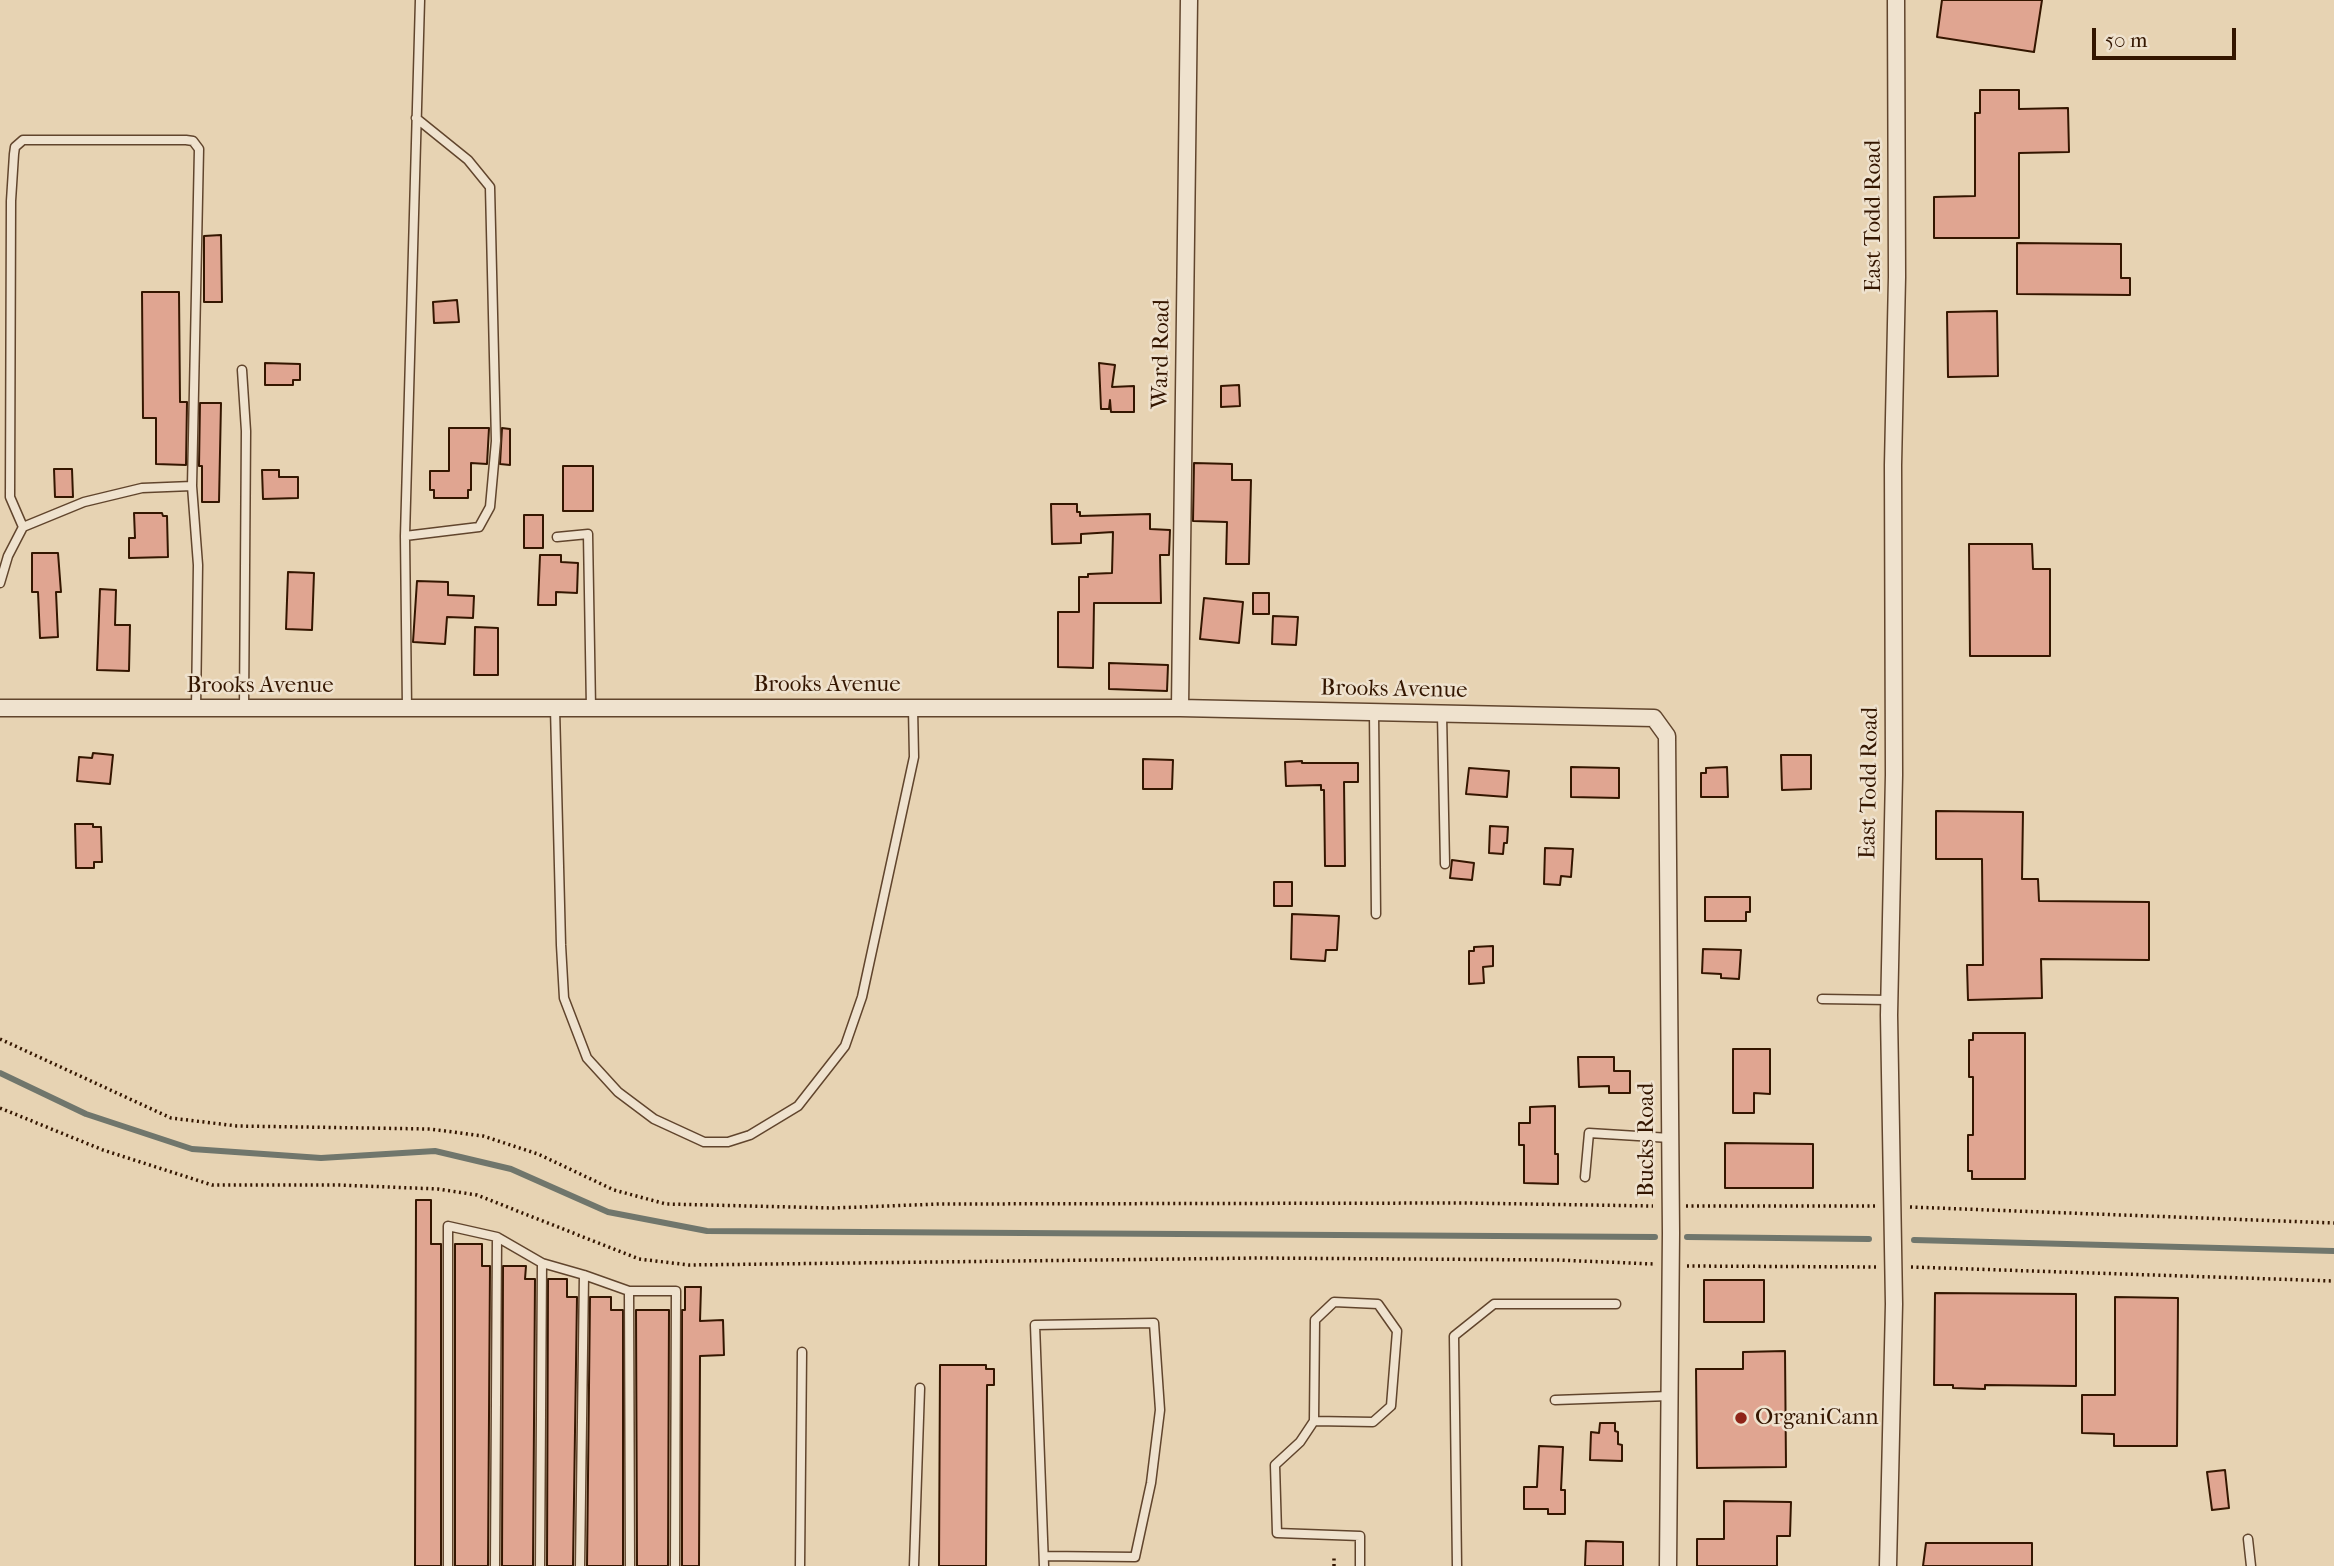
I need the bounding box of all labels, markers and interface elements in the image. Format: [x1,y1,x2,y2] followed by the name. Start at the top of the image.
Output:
[2096,14,2240,58] scale bar
[2105,28,2148,52] text: 50 m
[1860,140,1888,292] street label: East Todd Road
[1147,299,1177,409] street label: Ward Road
[753,671,901,699] street label: Brooks Avenue
[186,672,334,700] street label: Brooks Avenue
[1320,675,1468,705] street label: Brooks Avenue
[1855,707,1885,859] street label: East Todd Road
[1633,1083,1661,1197] street label: Bucks Road
[1755,1404,1879,1432] place label: OrganiCann
[1733,1410,1749,1426] marker: OrganiCann

